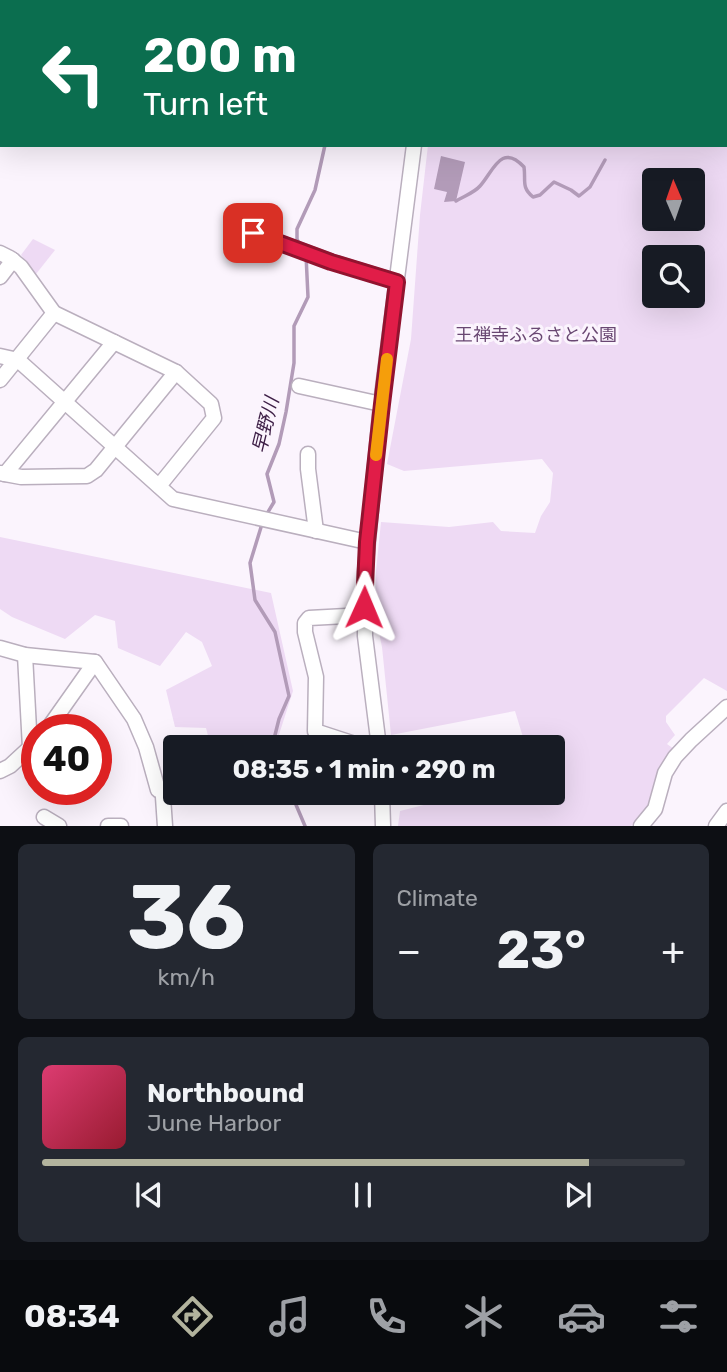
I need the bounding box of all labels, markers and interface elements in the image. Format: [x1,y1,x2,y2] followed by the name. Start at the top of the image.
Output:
[143,26,297,84] text: 200 m
[28,28,119,119] icon: left
[143,85,268,123] text: Turn left
[642,168,705,231] north arrow
[642,168,705,308] map controls
[223,203,283,263] pin
[234,214,272,252] icon: arrive
[642,245,705,308] button: search
[455,324,617,346] park label: 王禅寺ふるさと公園
[247,393,284,456] water label: 早野川
[327,570,401,644] position arrow
[21,714,112,805] speed limit sign: 40
[232,754,496,785] text: 08:35 · 1 min · 290 m
[127,863,246,971] text: 36
[397,884,478,912] text: Climate
[497,919,586,981] text: 23°
[397,928,421,974] text: −
[661,928,685,974] text: +
[158,963,215,991] text: km/h
[147,1078,305,1109] text: Northbound
[147,1109,281,1137] text: June Harbor
[130,1176,168,1214] icon: previous
[344,1176,382,1214] icon: pause
[559,1176,597,1214] icon: next
[168,1292,217,1341] icon: directions
[265,1292,314,1341] icon: music
[362,1292,411,1341] icon: phone
[459,1292,508,1341] icon: climate
[557,1292,606,1341] icon: car
[654,1292,703,1341] icon: filters
[24,1297,120,1335] text: 08:34

